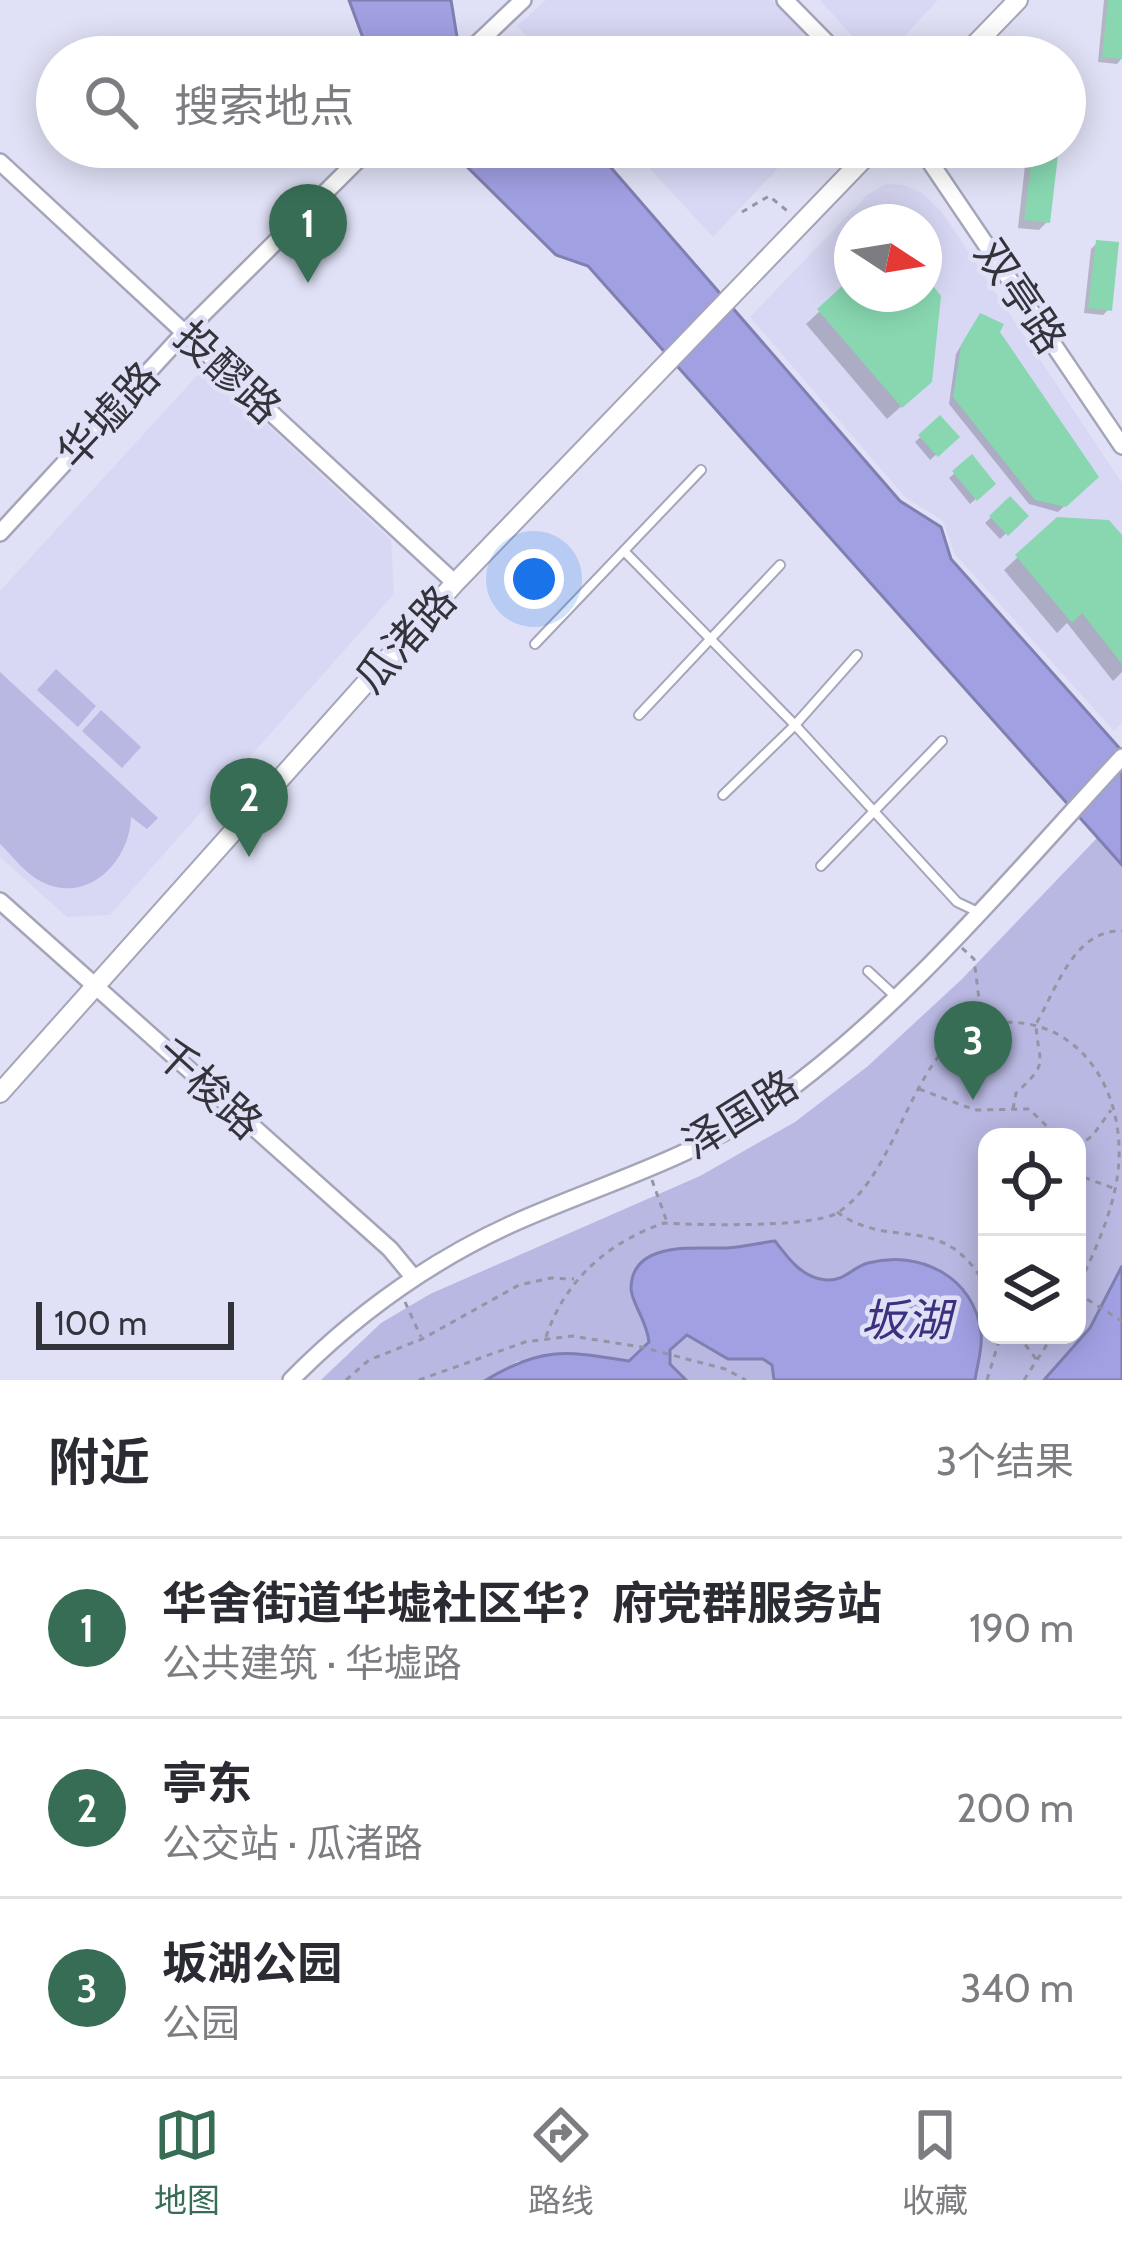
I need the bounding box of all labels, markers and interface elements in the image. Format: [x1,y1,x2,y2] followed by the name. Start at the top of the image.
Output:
[36,36,1086,168] search box
[78,69,144,135] icon: search
[174,79,354,133] text: 搜索地点
[269,184,347,283] pin: 1
[834,204,942,312] north arrow
[964,229,1078,363] street label: 双亭路
[164,310,292,434] street label: 投醪路
[46,351,170,479] street label: 华墟路
[504,549,564,609] your location
[344,575,466,703] street label: 瓜渚路
[210,758,288,857] pin: 2
[934,1001,1012,1100] pin: 3
[145,1027,273,1149] street label: 千梭路
[673,1059,807,1169] street label: 泽国路
[978,1128,1086,1344] map controls
[978,1128,1086,1236] button: locate
[978,1236,1086,1344] button: layers
[861,1293,957,1347] water label: 坂湖
[36,1296,234,1349] scale bar
[54,1303,147,1343] text: 100 m
[48,1431,150,1493] text: 附近
[936,1437,1074,1485] text: 3个结果
[162,1576,882,1630] text: 华舍街道华墟社区华？府党群服务站
[80,1604,94,1652] text: 1
[969,1604,1074,1652] text: 190 m
[162,1639,462,1687] text: 公共建筑 · 华墟路
[162,1756,252,1810] text: 亭东
[77,1784,97,1832] text: 2
[956,1784,1074,1832] text: 200 m
[162,1819,423,1867] text: 公交站 · 瓜渚路
[162,1936,342,1990] text: 坂湖公园
[76,1964,98,2012] text: 3
[960,1964,1074,2012] text: 340 m
[162,1999,240,2047] text: 公园
[154,2102,220,2222] tab: 地图
[528,2102,594,2222] tab: 路线
[902,2102,968,2222] tab: 收藏

